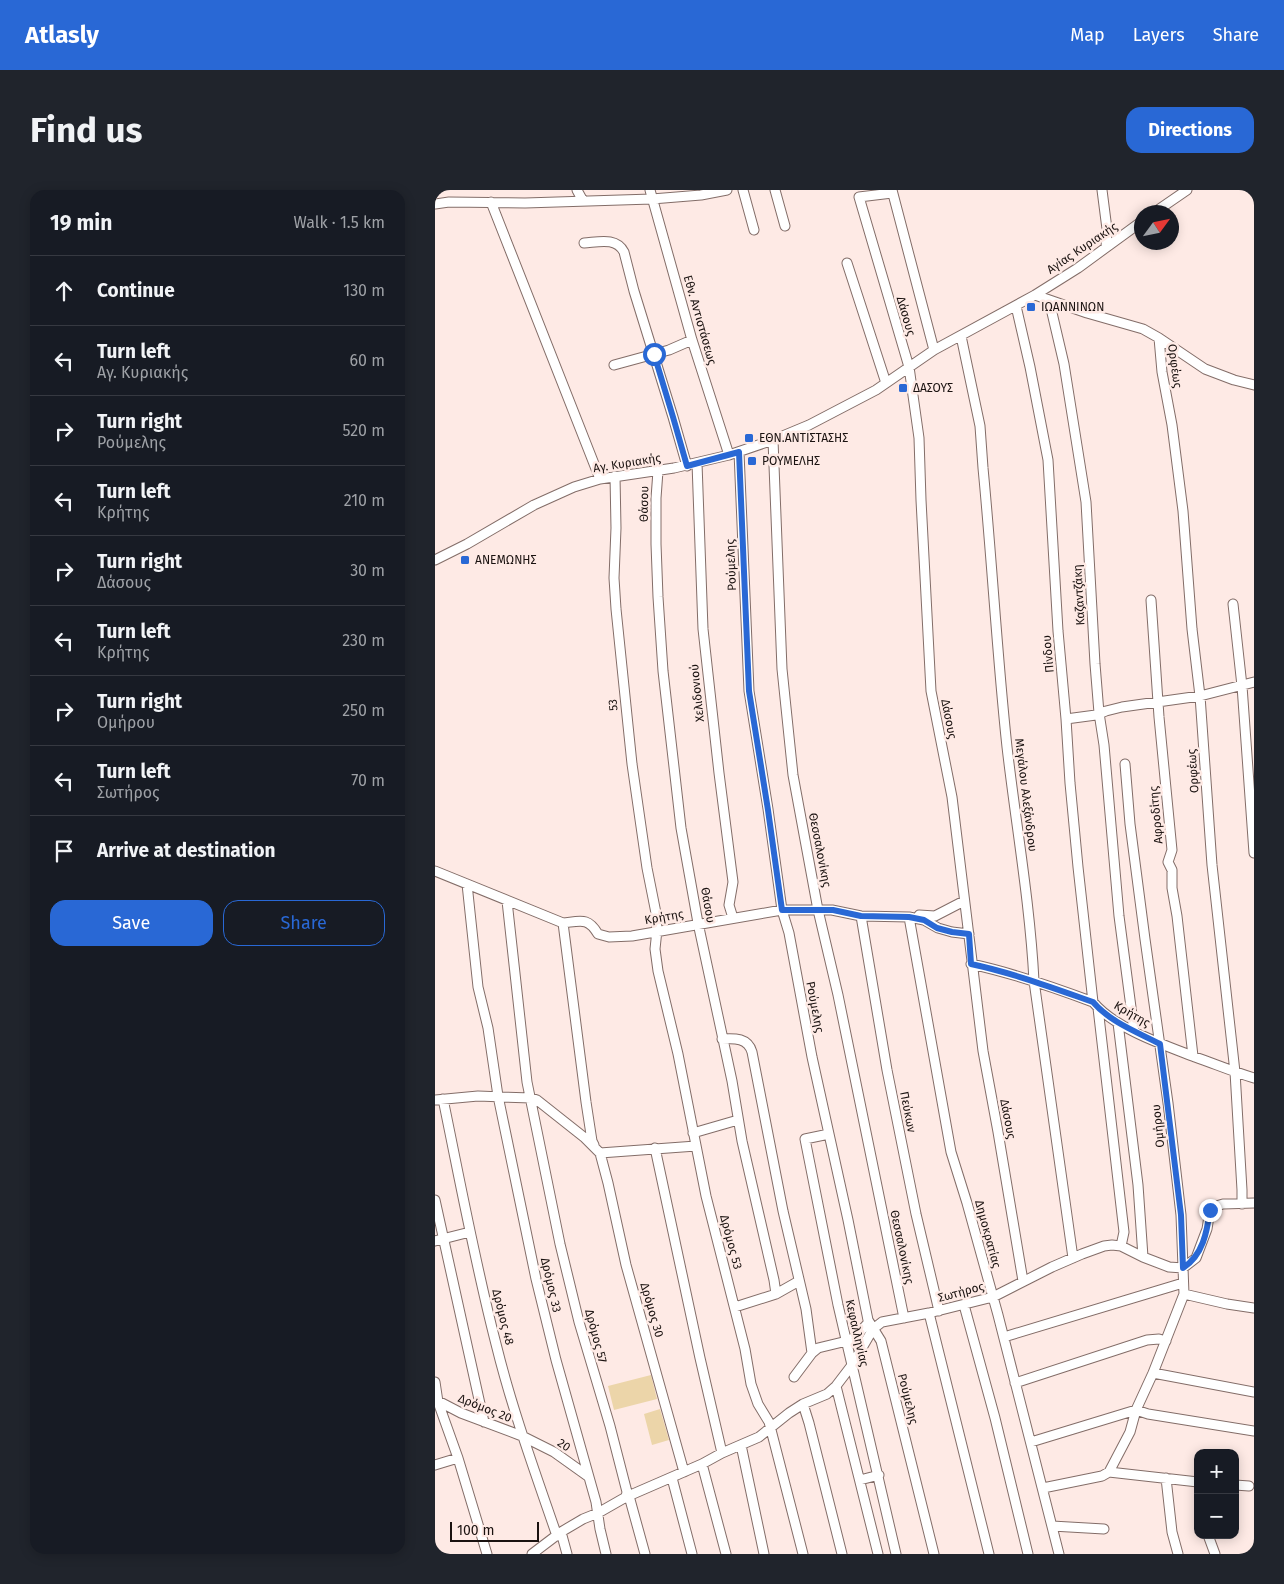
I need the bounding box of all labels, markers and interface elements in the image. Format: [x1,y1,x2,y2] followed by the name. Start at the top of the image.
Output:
[25,21,99,49] text: Atlasly
[1070,24,1105,46] text: Map
[1133,24,1185,46] text: Layers
[1213,24,1259,46] text: Share
[1126,107,1254,153] button: Directions
[30,109,142,151] text: Find us
[1134,205,1179,250] north arrow
[50,210,112,236] text: 19 min
[293,213,385,232] text: Walk · 1.5 km
[1044,219,1120,277] street label: Αγίας Κυριακής
[681,274,720,367] street label: Εθν. Αντιστάσεως
[50,277,78,305] icon: ahead
[97,279,175,302] text: Continue
[343,281,385,300] text: 130 m
[894,295,918,338] street label: Δάσους
[1041,300,1104,314] place label: ΙΩΑΝΝΙΝΩΝ
[1025,301,1037,313] marker: ΙΩΑΝΝΙΝΩΝ
[97,340,171,363] text: Turn left
[643,343,666,366] route start
[1165,343,1185,389] street label: Ορφέως
[50,347,78,375] icon: left
[350,351,385,370] text: 60 m
[97,363,188,382] text: Αγ. Κυριακής
[913,381,953,395] place label: ΔΑΣΟΥΣ
[897,382,909,394] marker: ΔΑΣΟΥΣ
[97,410,182,433] text: Turn right
[50,417,78,445] icon: right
[342,421,385,440] text: 520 m
[759,431,848,445] place label: ΕΘΝ.ΑΝΤΙΣΤΑΣΗΣ
[743,432,755,444] marker: ΕΘΝ.ΑΝΤΙΣΤΑΣΗΣ
[97,433,166,452] text: Ρούμελης
[592,451,662,475] street label: Αγ. Κυριακής
[762,454,820,468] place label: ΡΟΥΜΕΛΗΣ
[746,455,758,467] marker: ΡΟΥΜΕΛΗΣ
[97,480,171,503] text: Turn left
[637,486,651,522] street label: Θάσου
[50,487,78,515] icon: left
[344,491,385,510] text: 210 m
[97,503,149,522] text: Κρήτης
[723,539,739,591] street label: Ρούμελης
[97,550,182,573] text: Turn right
[475,553,537,567] place label: ΑΝΕΜΩΝΗΣ
[459,554,471,566] marker: ΑΝΕΜΩΝΗΣ
[50,557,78,585] icon: right
[350,561,385,580] text: 30 m
[1070,564,1088,626] street label: Καζαντζάκη
[97,573,151,592] text: Δάσους
[97,620,171,643] text: Turn left
[50,627,78,655] icon: left
[342,631,385,650] text: 230 m
[1039,634,1057,674] street label: Πίνδου
[97,643,149,662] text: Κρήτης
[687,663,707,723] street label: Χελιδονιού
[97,690,182,713] text: Turn right
[50,697,78,725] icon: right
[606,698,620,712] street label: 53
[938,698,960,741] street label: Δάσους
[342,701,385,720] text: 250 m
[97,713,155,732] text: Ομήρου
[1012,737,1040,853] street label: Μεγάλου Αλεξάνδρου
[1184,748,1202,794] street label: Ορφέως
[97,760,171,783] text: Turn left
[50,767,78,795] icon: left
[351,771,385,790] text: 70 m
[97,783,160,802] text: Σωτήρος
[1146,785,1166,845] street label: Αφροδίτης
[806,812,834,889] street label: Θεσσαλονίκης
[50,837,78,865] icon: arrive
[97,839,276,862] text: Arrive at destination
[698,886,718,924] street label: Θάσου
[50,900,213,946] button: Save
[223,900,385,946] button: Share
[643,907,685,927] street label: Κρήτης
[803,980,827,1034] street label: Ρούμελης
[1111,998,1153,1030] street label: Κρήτης
[897,1090,919,1134] street label: Πεύκων
[997,1098,1019,1141] street label: Δάσους
[1149,1104,1167,1148] street label: Ομήρου
[972,1199,1004,1270] street label: Δημοκρατίας
[1199,1199,1222,1222] route end
[887,1209,917,1286] street label: Θεσσαλονίκης
[717,1213,745,1271] street label: Δρόμος 53
[538,1256,564,1314] street label: Δρόμος 33
[937,1279,986,1305] street label: Σωτήρος
[637,1281,667,1339] street label: Δρόμος 30
[489,1288,517,1347] street label: Δρόμος 48
[842,1298,872,1368] street label: Κεφαλληνίας
[582,1308,610,1364] street label: Δρόμος 57
[895,1372,921,1426] street label: Ρούμελης
[456,1391,514,1425] street label: Δρόμος 20
[555,1436,573,1455] street label: 20
[1194,1449,1239,1539] map controls
[1194,1449,1239,1494] button: +
[1194,1494,1239,1539] button: −
[450,1519,539,1542] scale bar
[457,1522,494,1539] text: 100 m

